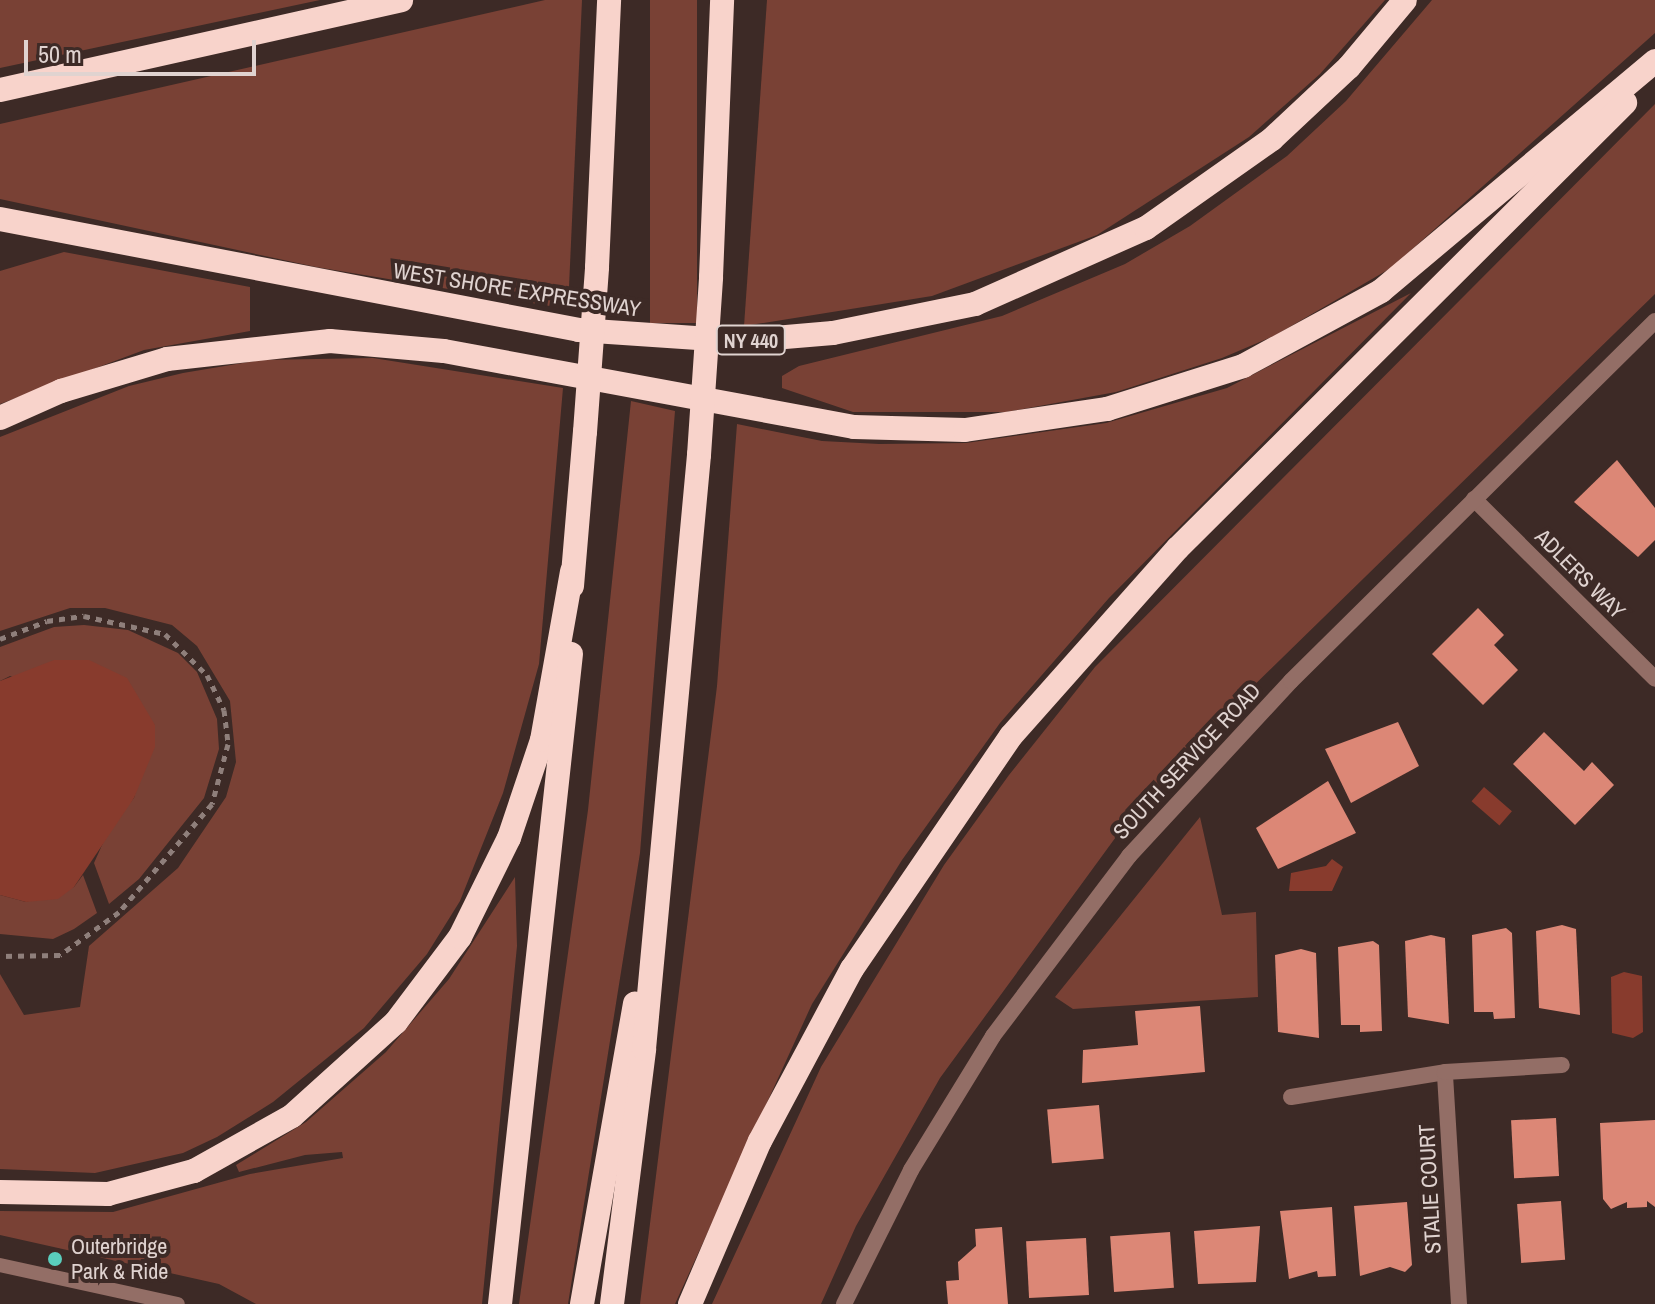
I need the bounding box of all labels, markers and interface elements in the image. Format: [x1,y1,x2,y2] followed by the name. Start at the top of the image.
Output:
[28,24,260,74] scale bar
[38,38,82,70] text: 50 m
[391,257,643,323] street label: WEST SHORE EXPRESSWAY
[715,324,787,356] road number: NY 440
[1530,524,1630,624] street label: ADLERS WAY
[1108,677,1266,845] street label: SOUTH SERVICE ROAD
[1413,1124,1447,1254] street label: STALIE COURT
[71,1233,168,1284] place label: Outerbridge Park & Ride
[46,1250,64,1268] marker: Outerbridge Park & Ride

